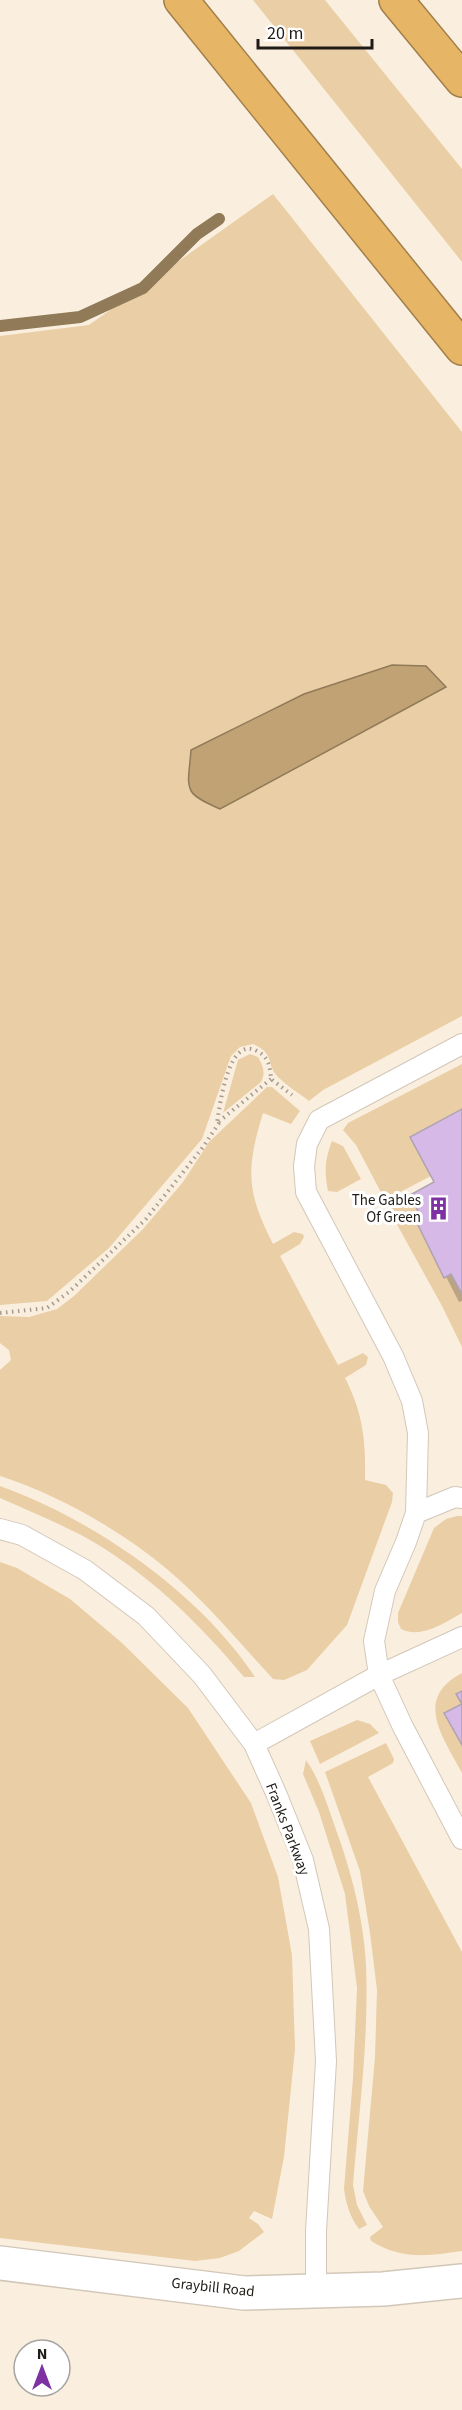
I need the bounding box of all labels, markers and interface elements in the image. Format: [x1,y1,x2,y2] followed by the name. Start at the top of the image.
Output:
[258,12,372,50] scale bar
[267,21,303,46] text: 20 m
[352,1190,421,1228] place label: The Gables Of Green
[426,1196,452,1222] building icon: The Gables Of Green
[260,1780,315,1879] street label: Franks Parkway
[170,2273,256,2302] street label: Graybill Road
[12,2338,72,2398] north arrow
[37,2343,47,2365] text: N

